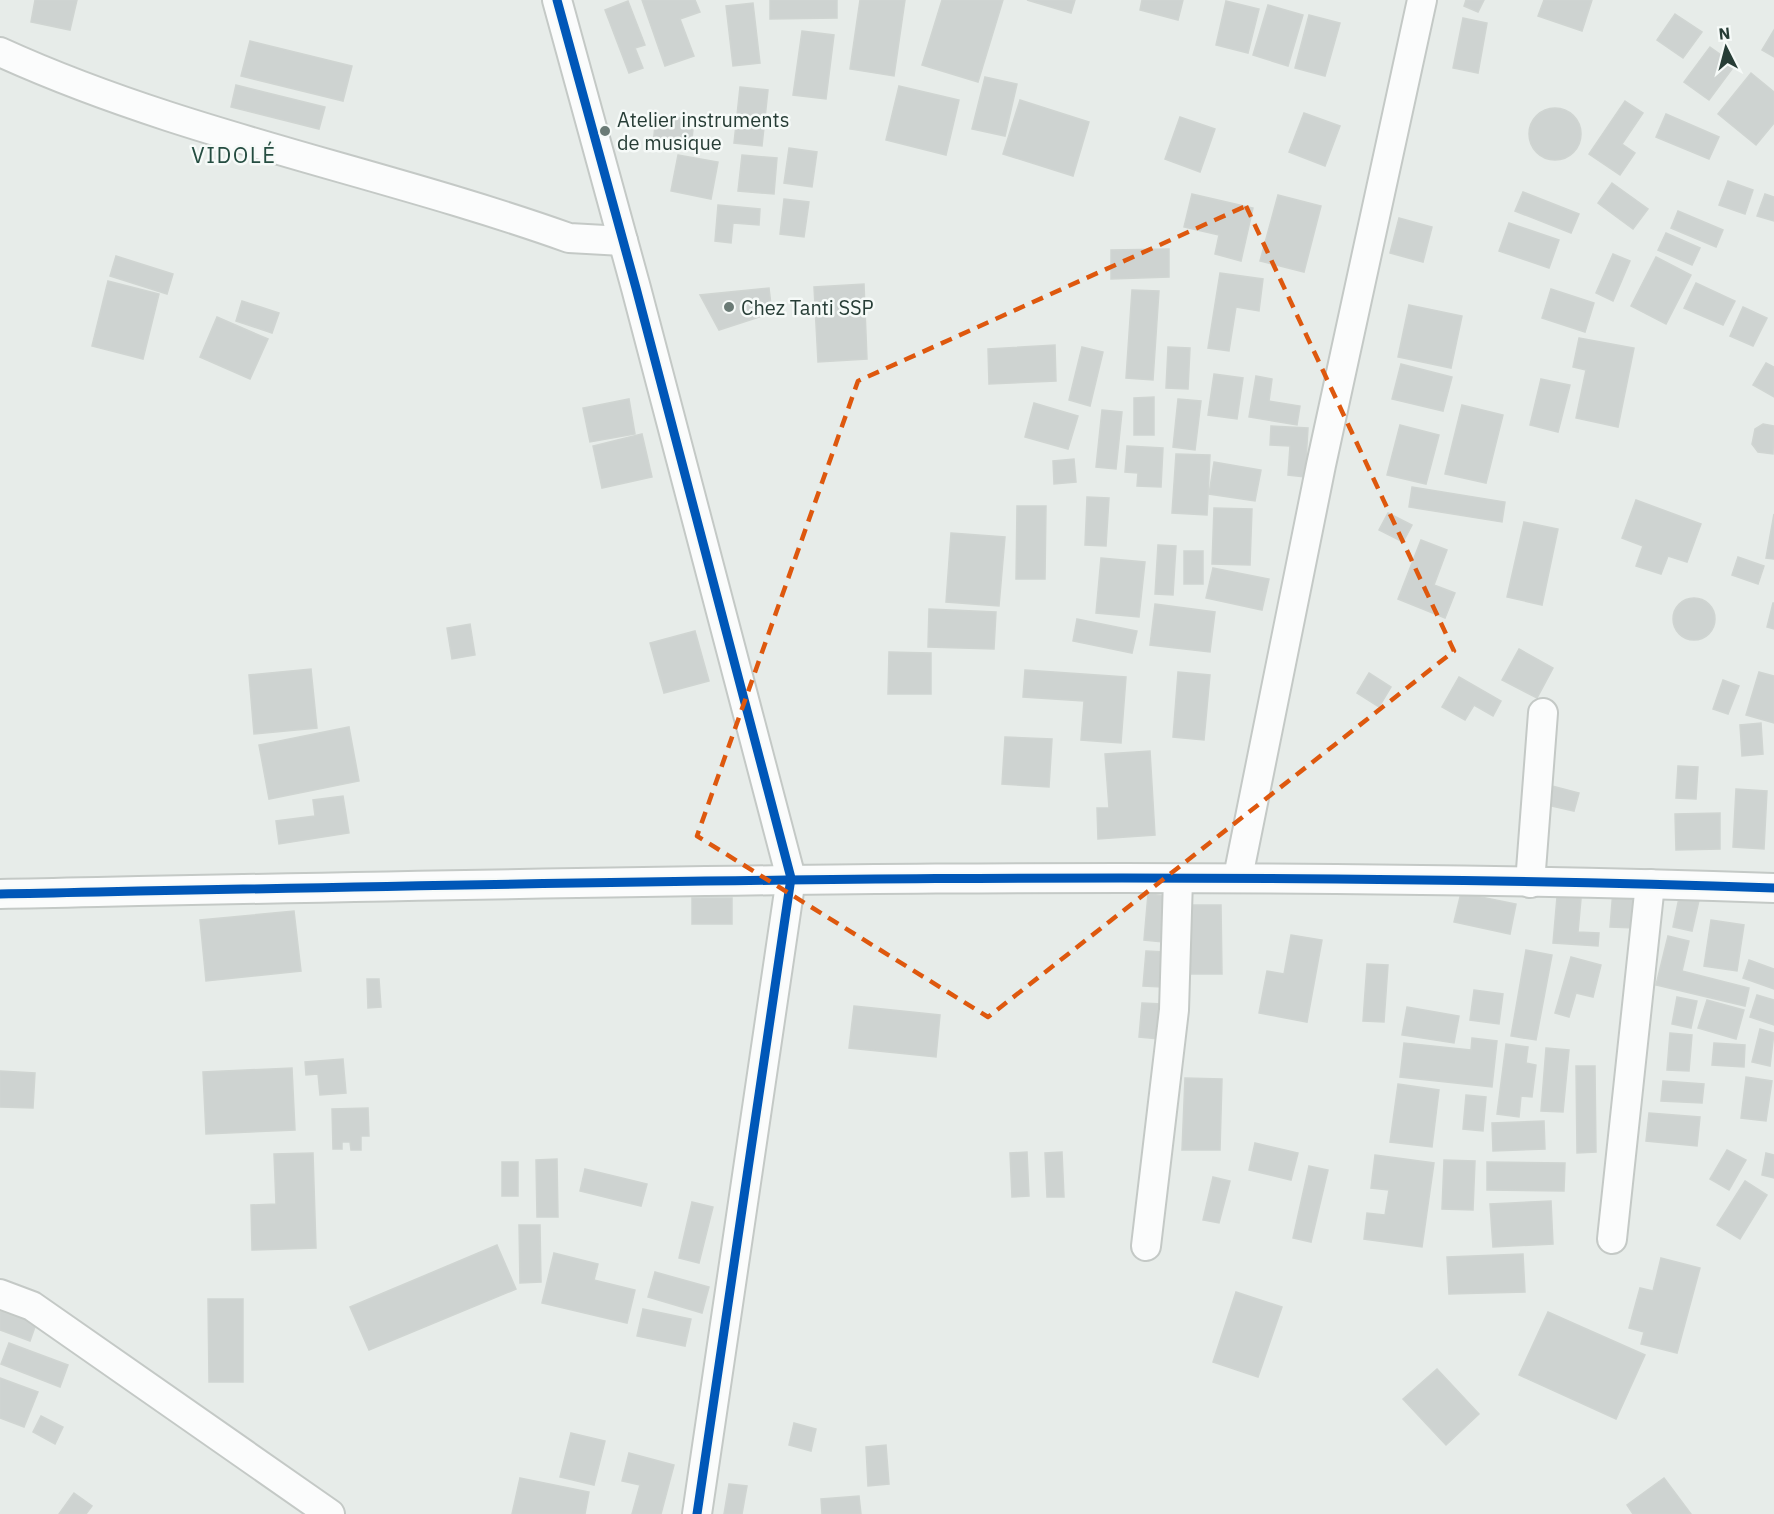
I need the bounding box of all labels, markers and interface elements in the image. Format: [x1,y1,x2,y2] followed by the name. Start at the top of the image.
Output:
[1696,18,1756,78] north arrow
[1718,23,1731,44] text: N
[617,106,789,156] place label: Atelier instruments de musique
[598,124,612,138] marker: Atelier instruments de musique
[191,140,277,169] district label: VIDOLÉ
[741,294,874,321] place label: Chez Tanti SSP
[722,300,736,314] marker: Chez Tanti SSP

